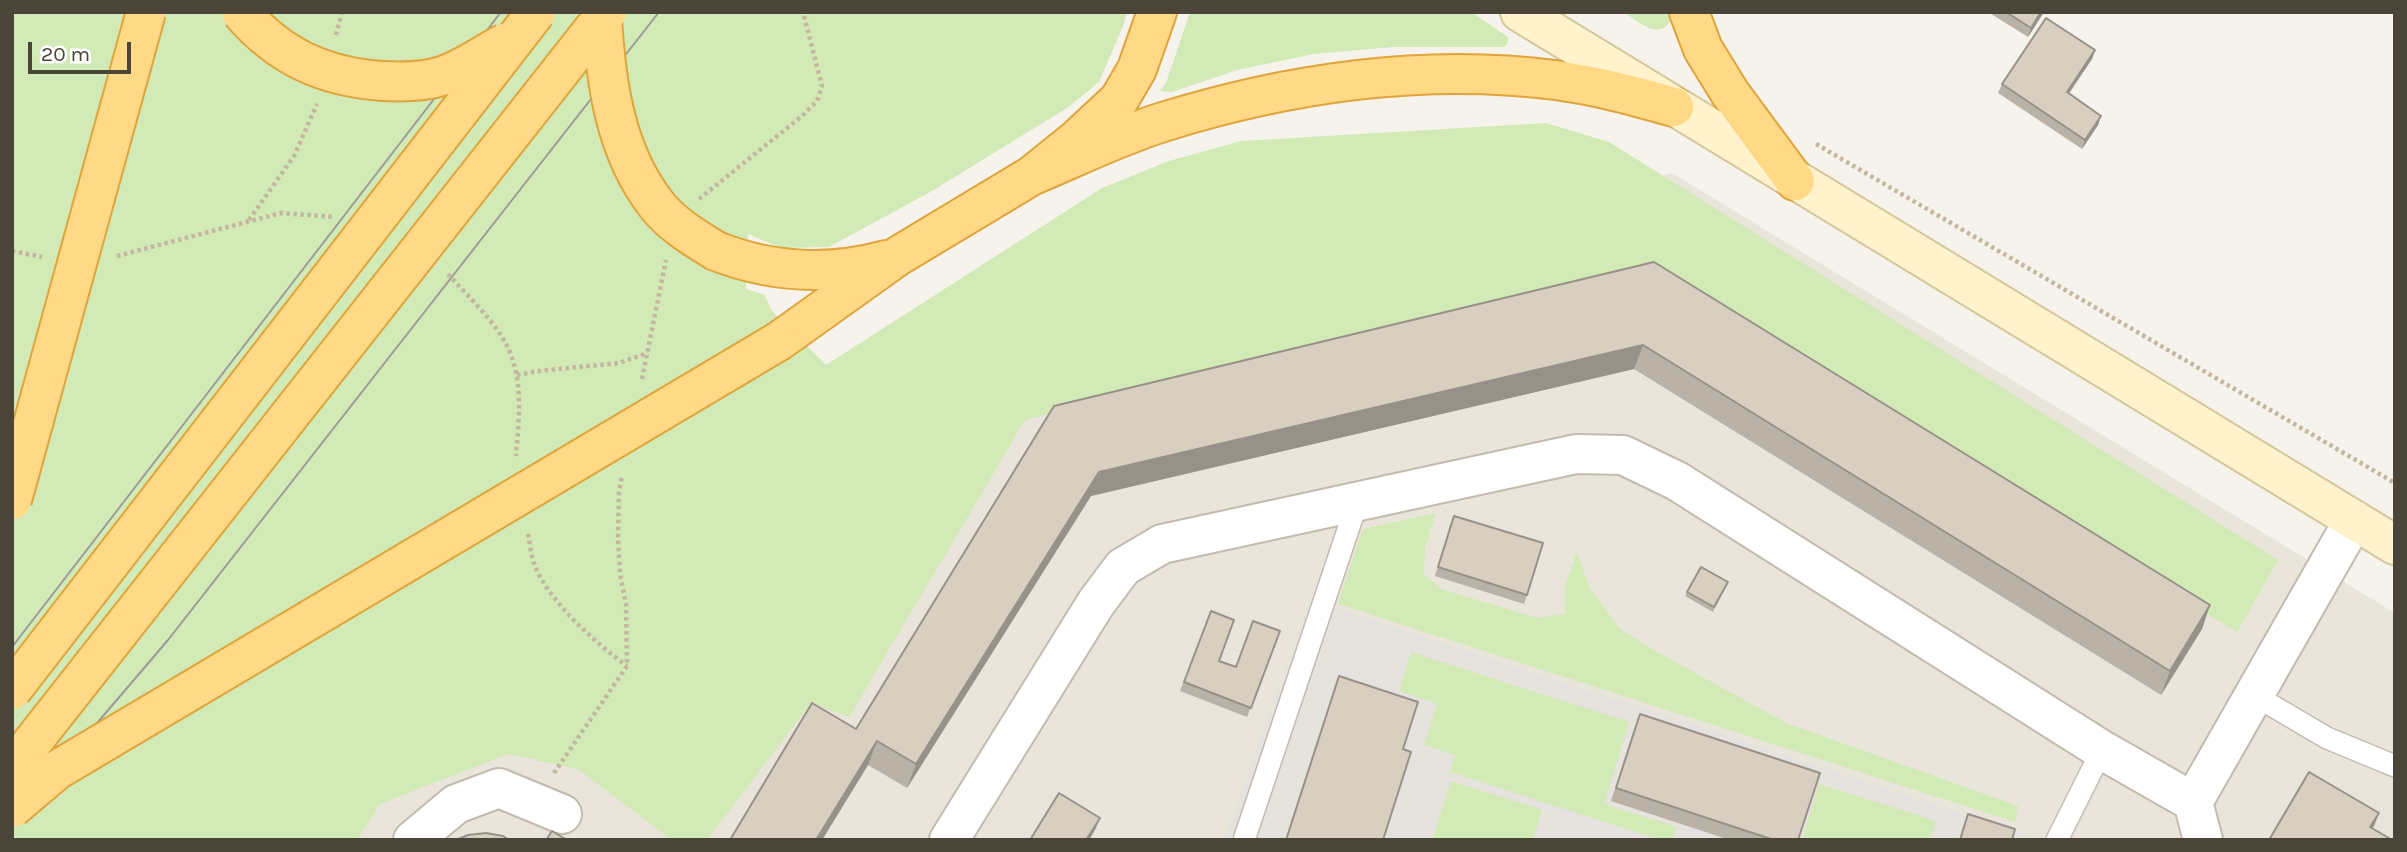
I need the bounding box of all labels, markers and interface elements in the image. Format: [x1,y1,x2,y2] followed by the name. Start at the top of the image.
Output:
[32,28,135,72] scale bar
[41,42,90,66] text: 20 m

